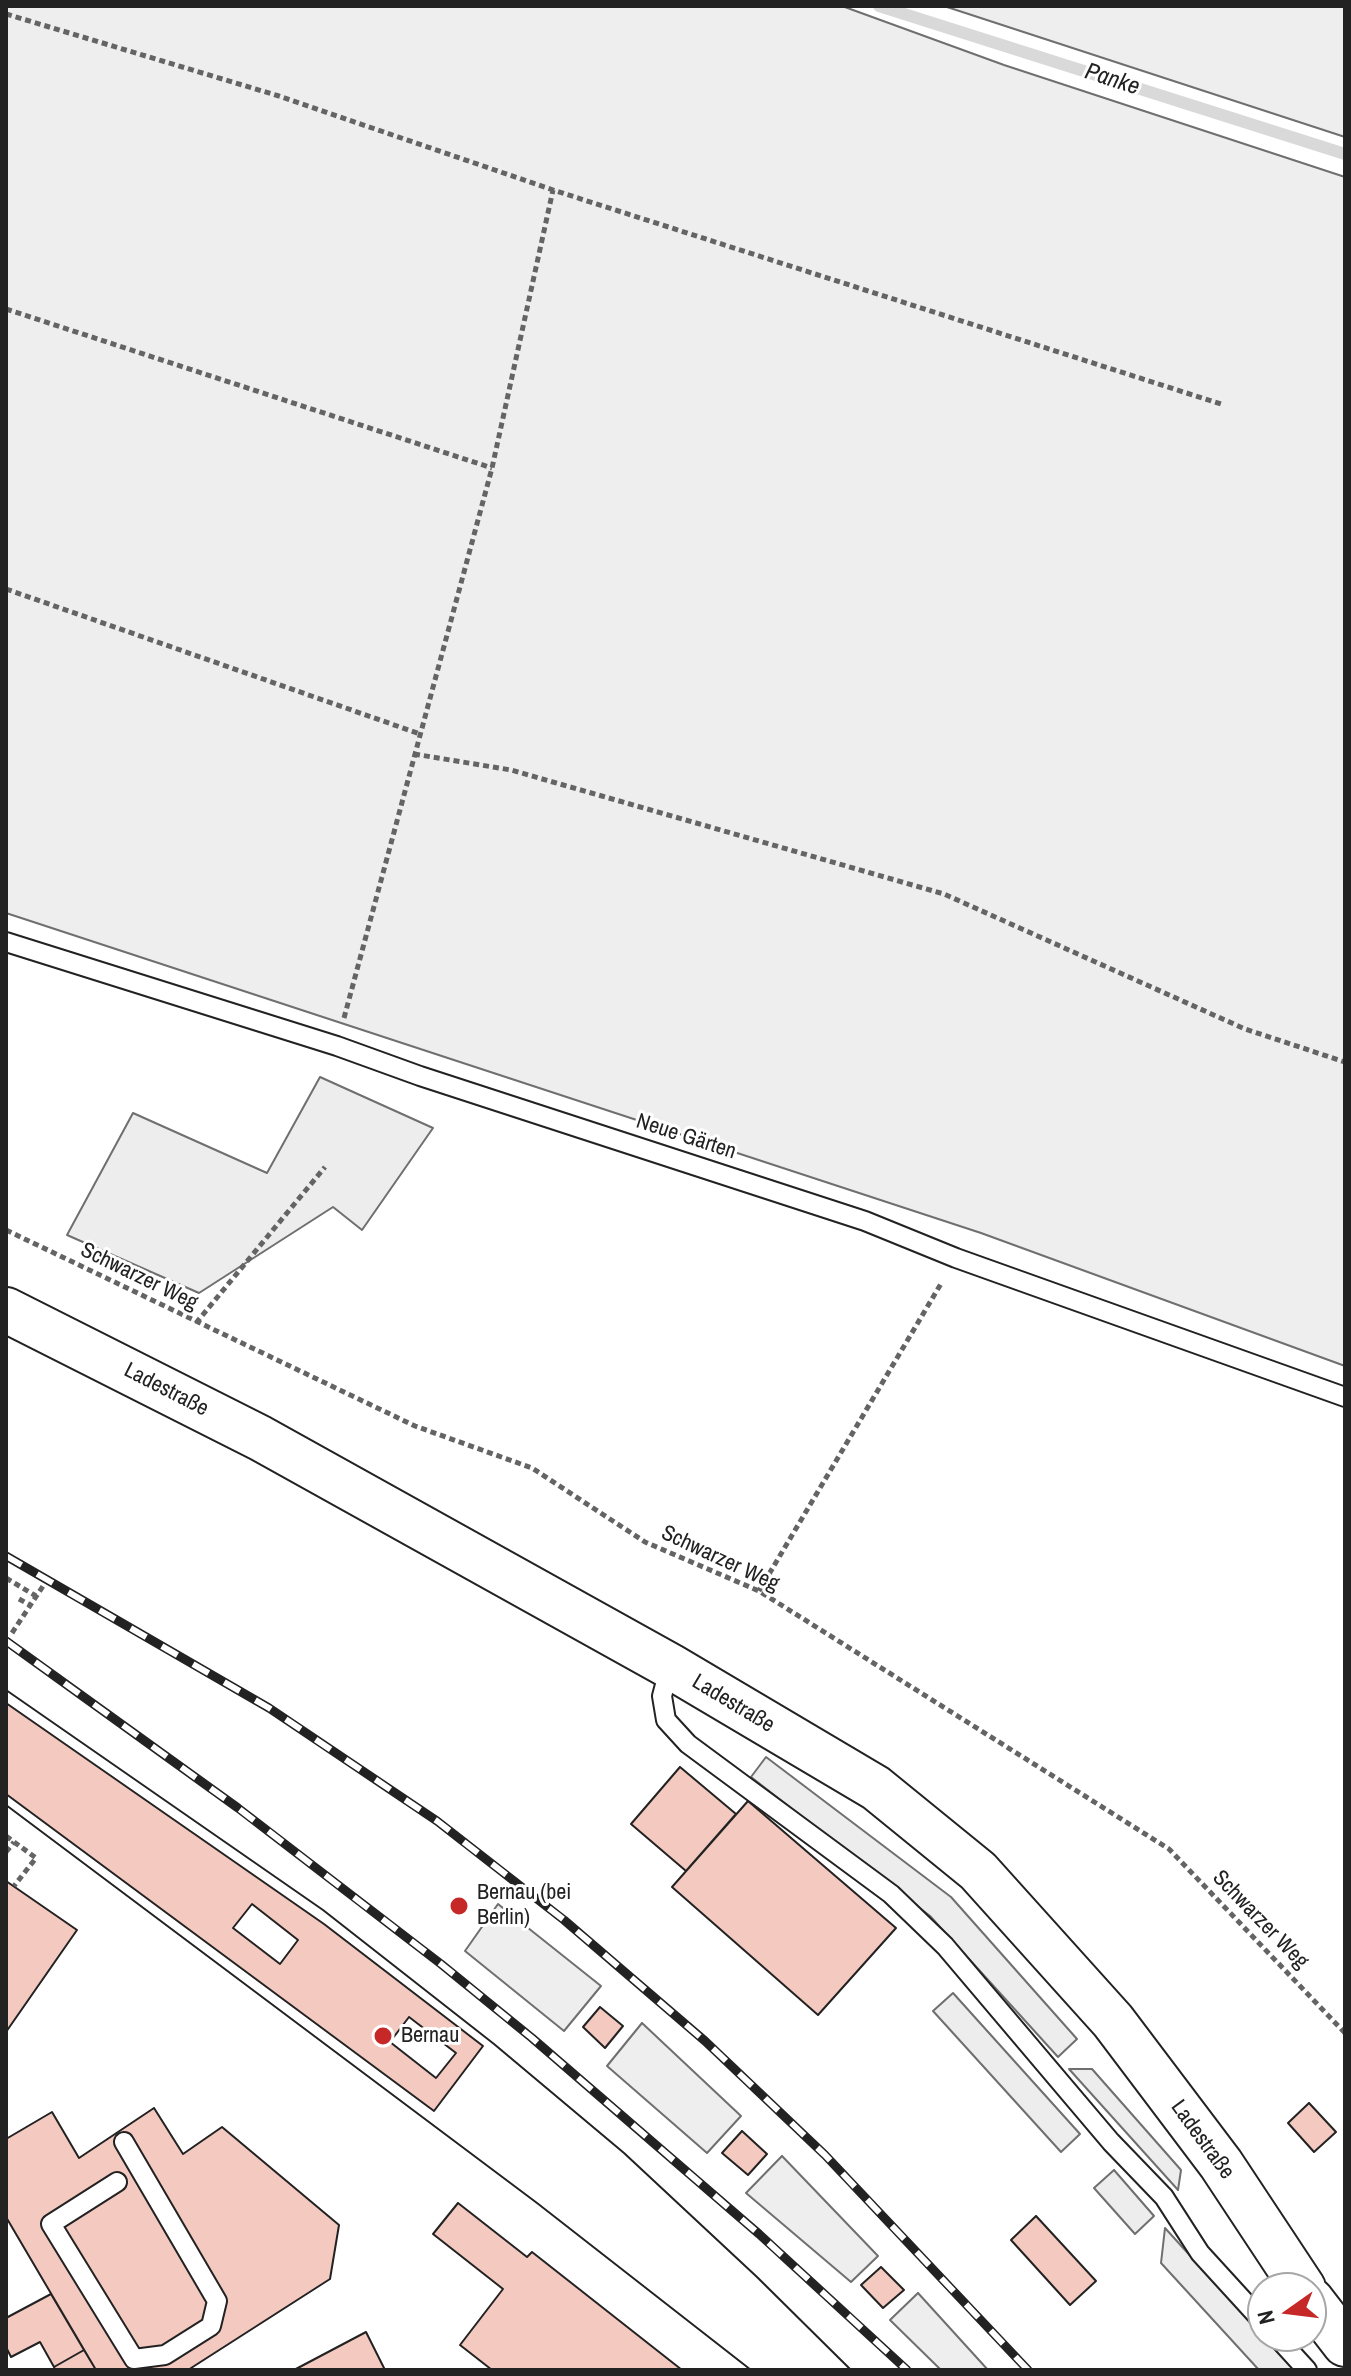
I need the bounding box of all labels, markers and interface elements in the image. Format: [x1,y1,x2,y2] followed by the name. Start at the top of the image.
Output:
[1081,58,1143,102] water label: Panke
[633,1108,739,1166] street label: Neue Gärten
[76,1237,202,1317] street label: Schwarzer Weg
[119,1358,213,1422] street label: Ladestraße
[657,1520,783,1598] street label: Schwarzer Weg
[687,1669,779,1739] street label: Ladestraße
[1206,1865,1314,1975] street label: Schwarzer Weg
[477,1880,571,1932] place label: Bernau (bei Berlin)
[448,1895,470,1917] marker: Bernau (bei Berlin)
[401,2023,459,2049] place label: Bernau
[372,2025,394,2047] marker: Bernau
[1165,2095,1239,2185] street label: Ladestraße
[1247,2272,1327,2352] north arrow
[1250,2307,1282,2327] text: N

